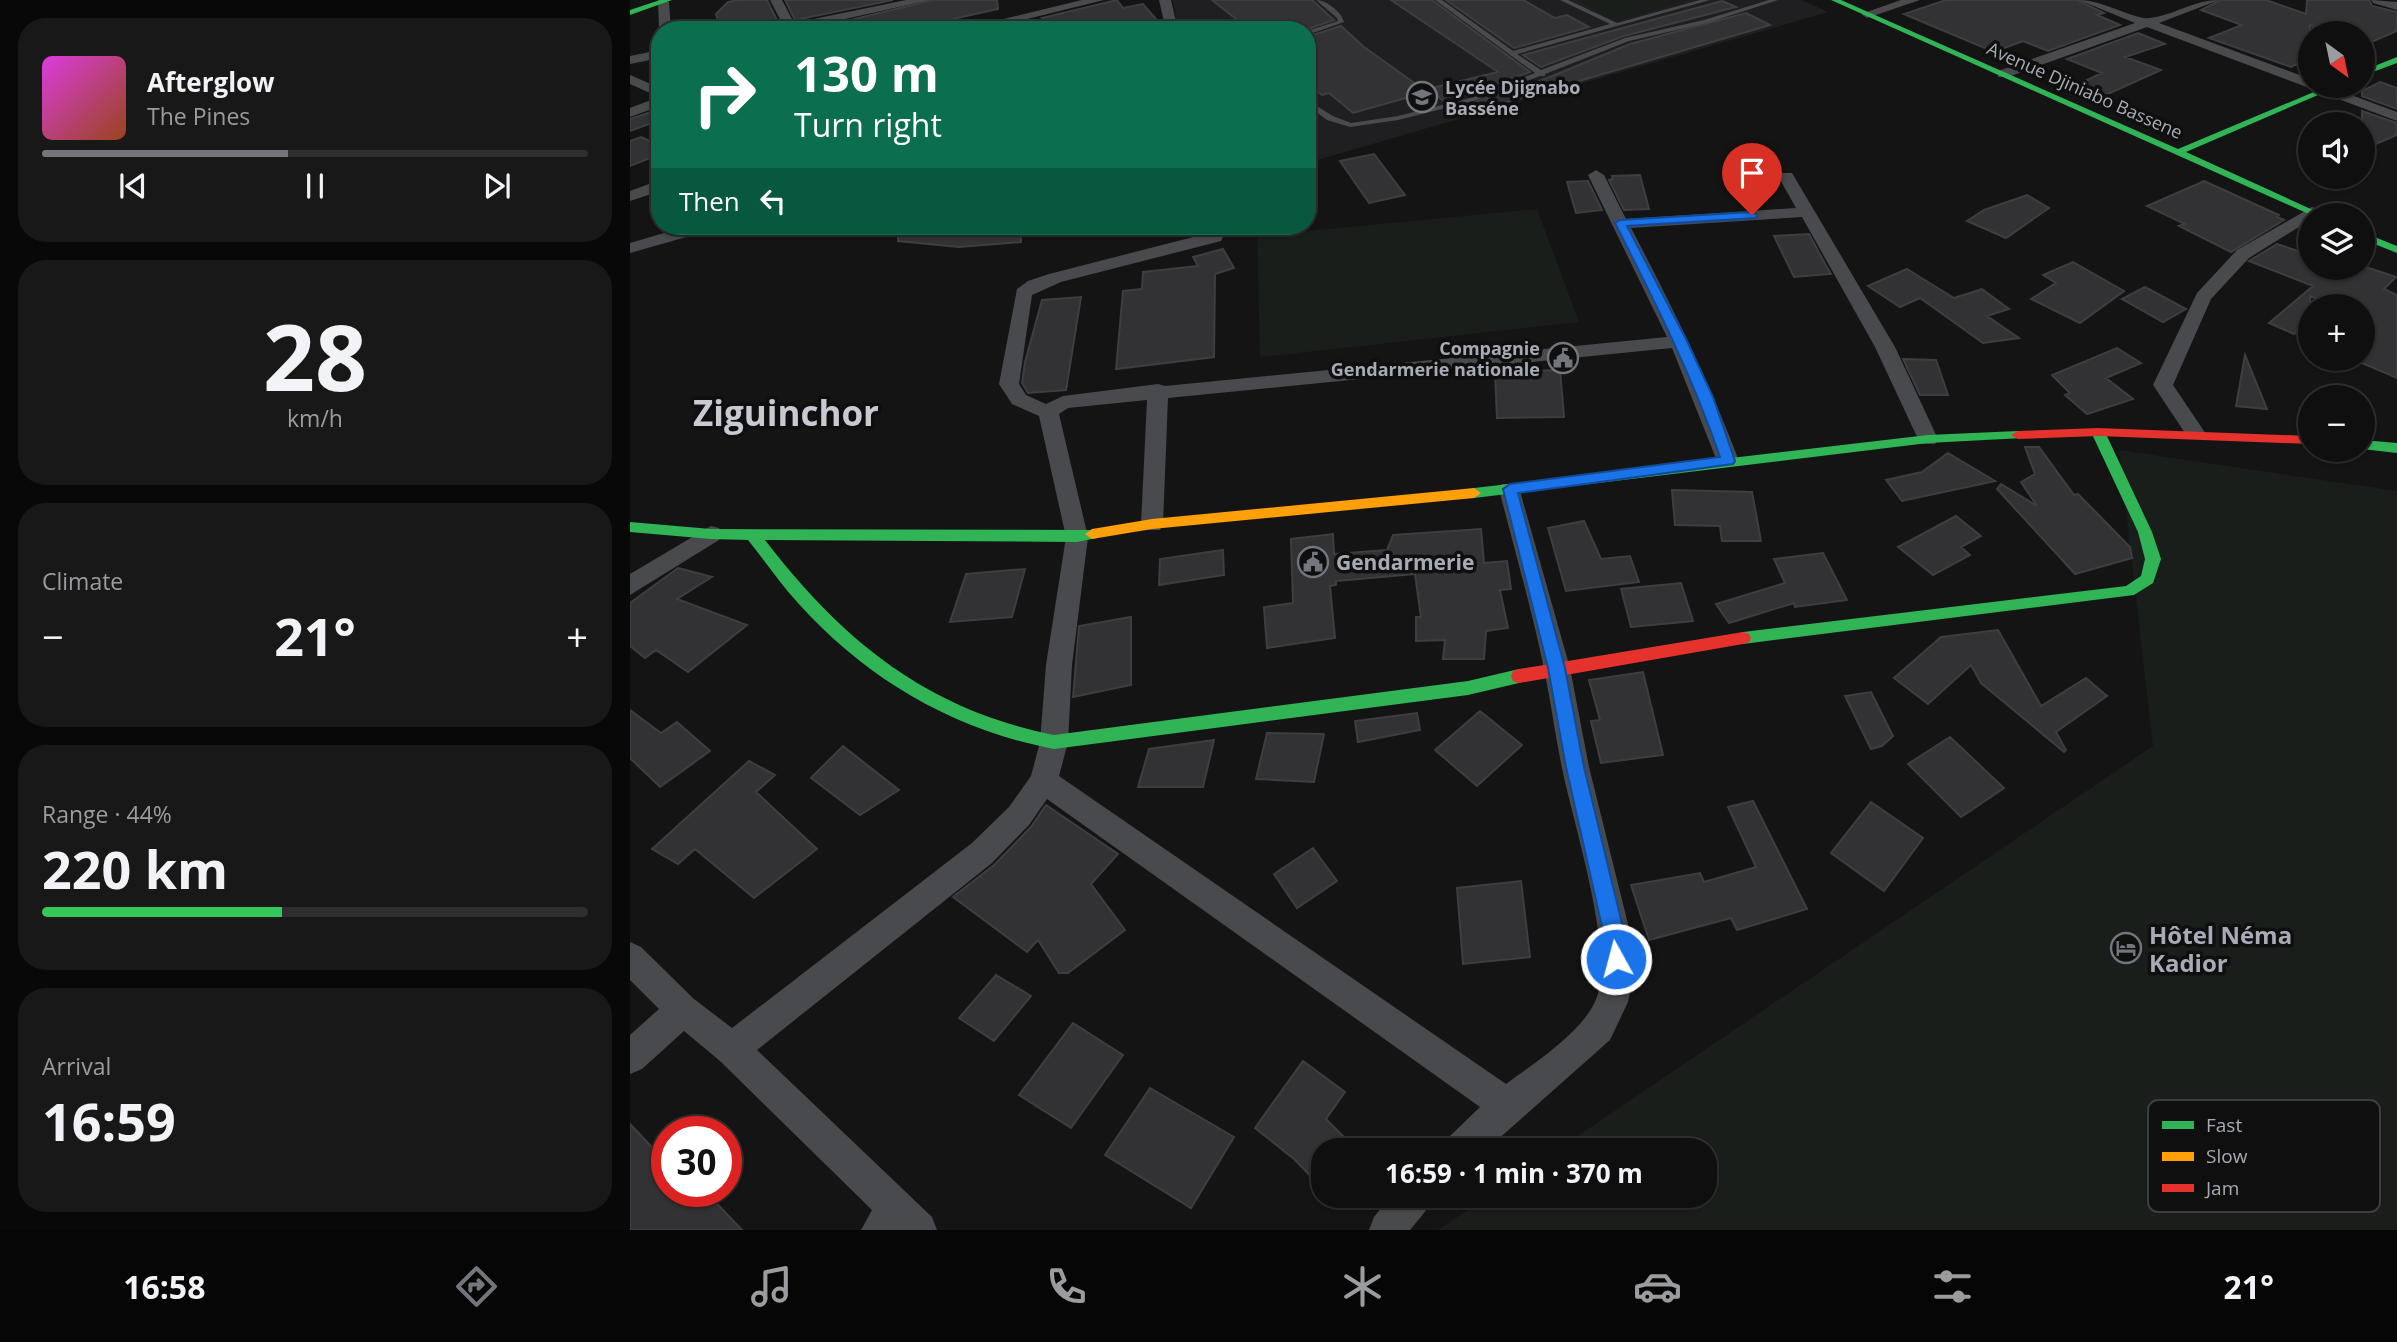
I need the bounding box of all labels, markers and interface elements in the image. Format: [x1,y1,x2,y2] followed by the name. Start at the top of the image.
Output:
[2298,21,2375,98] north arrow
[2298,21,2375,462] map controls
[1983,36,2187,144] street label: Avenue Djiniabo Bassene
[794,40,939,106] text: 130 m
[679,49,770,140] icon: right
[147,64,274,100] text: Afterglow
[1445,75,1580,120] place label: Lycée Djignabo Basséne
[1405,80,1439,114] school or university icon: Lycée Djignabo Basséne
[147,100,250,132] text: The Pines
[794,103,942,146] text: Turn right
[2298,112,2375,189] button: sound
[1722,143,1782,215] pin
[1733,154,1771,192] icon: arrive
[114,167,152,205] icon: previous
[296,167,334,205] icon: pause
[478,167,516,205] icon: next
[754,182,792,220] icon: left
[679,183,740,219] text: Then
[2298,203,2375,280] button: layers
[263,294,367,418] text: 28
[2298,294,2375,371] button: +
[1331,336,1540,381] place label: Compagnie Gendarmerie nationale
[1546,341,1580,375] public building icon: Compagnie Gendarmerie nationale
[2298,385,2375,462] button: −
[693,389,879,436] district label: Ziguinchor
[287,402,343,434] text: km/h
[1296,545,1330,579] public building icon: Gendarmerie
[1336,548,1474,576] place label: Gendarmerie
[42,565,123,597] text: Climate
[274,600,356,671] text: 21°
[42,610,64,662] text: −
[566,610,588,662] text: +
[42,798,172,830] text: Range · 44%
[42,833,228,904] text: 220 km
[2149,918,2292,979] place label: Hôtel Néma Kadior
[1579,922,1653,996] position arrow
[2109,931,2143,965] hotel icon: Hôtel Néma Kadior
[42,1050,111,1082] text: Arrival
[42,1085,176,1156] text: 16:59
[2148,1100,2380,1212] legend
[2206,1112,2242,1138] text: Fast
[651,1116,742,1207] speed limit sign: 30
[2206,1143,2248,1169] text: Slow
[1385,1155,1643,1191] text: 16:59 · 1 min · 370 m
[2204,1175,2239,1201] text: Jam
[452,1262,501,1311] icon: directions
[747,1262,796,1311] icon: music
[1042,1262,1091,1311] icon: phone
[1338,1262,1387,1311] icon: climate
[1633,1262,1682,1311] icon: car
[1928,1262,1977,1311] icon: filters
[123,1265,205,1308] text: 16:58
[2224,1265,2274,1308] text: 21°

